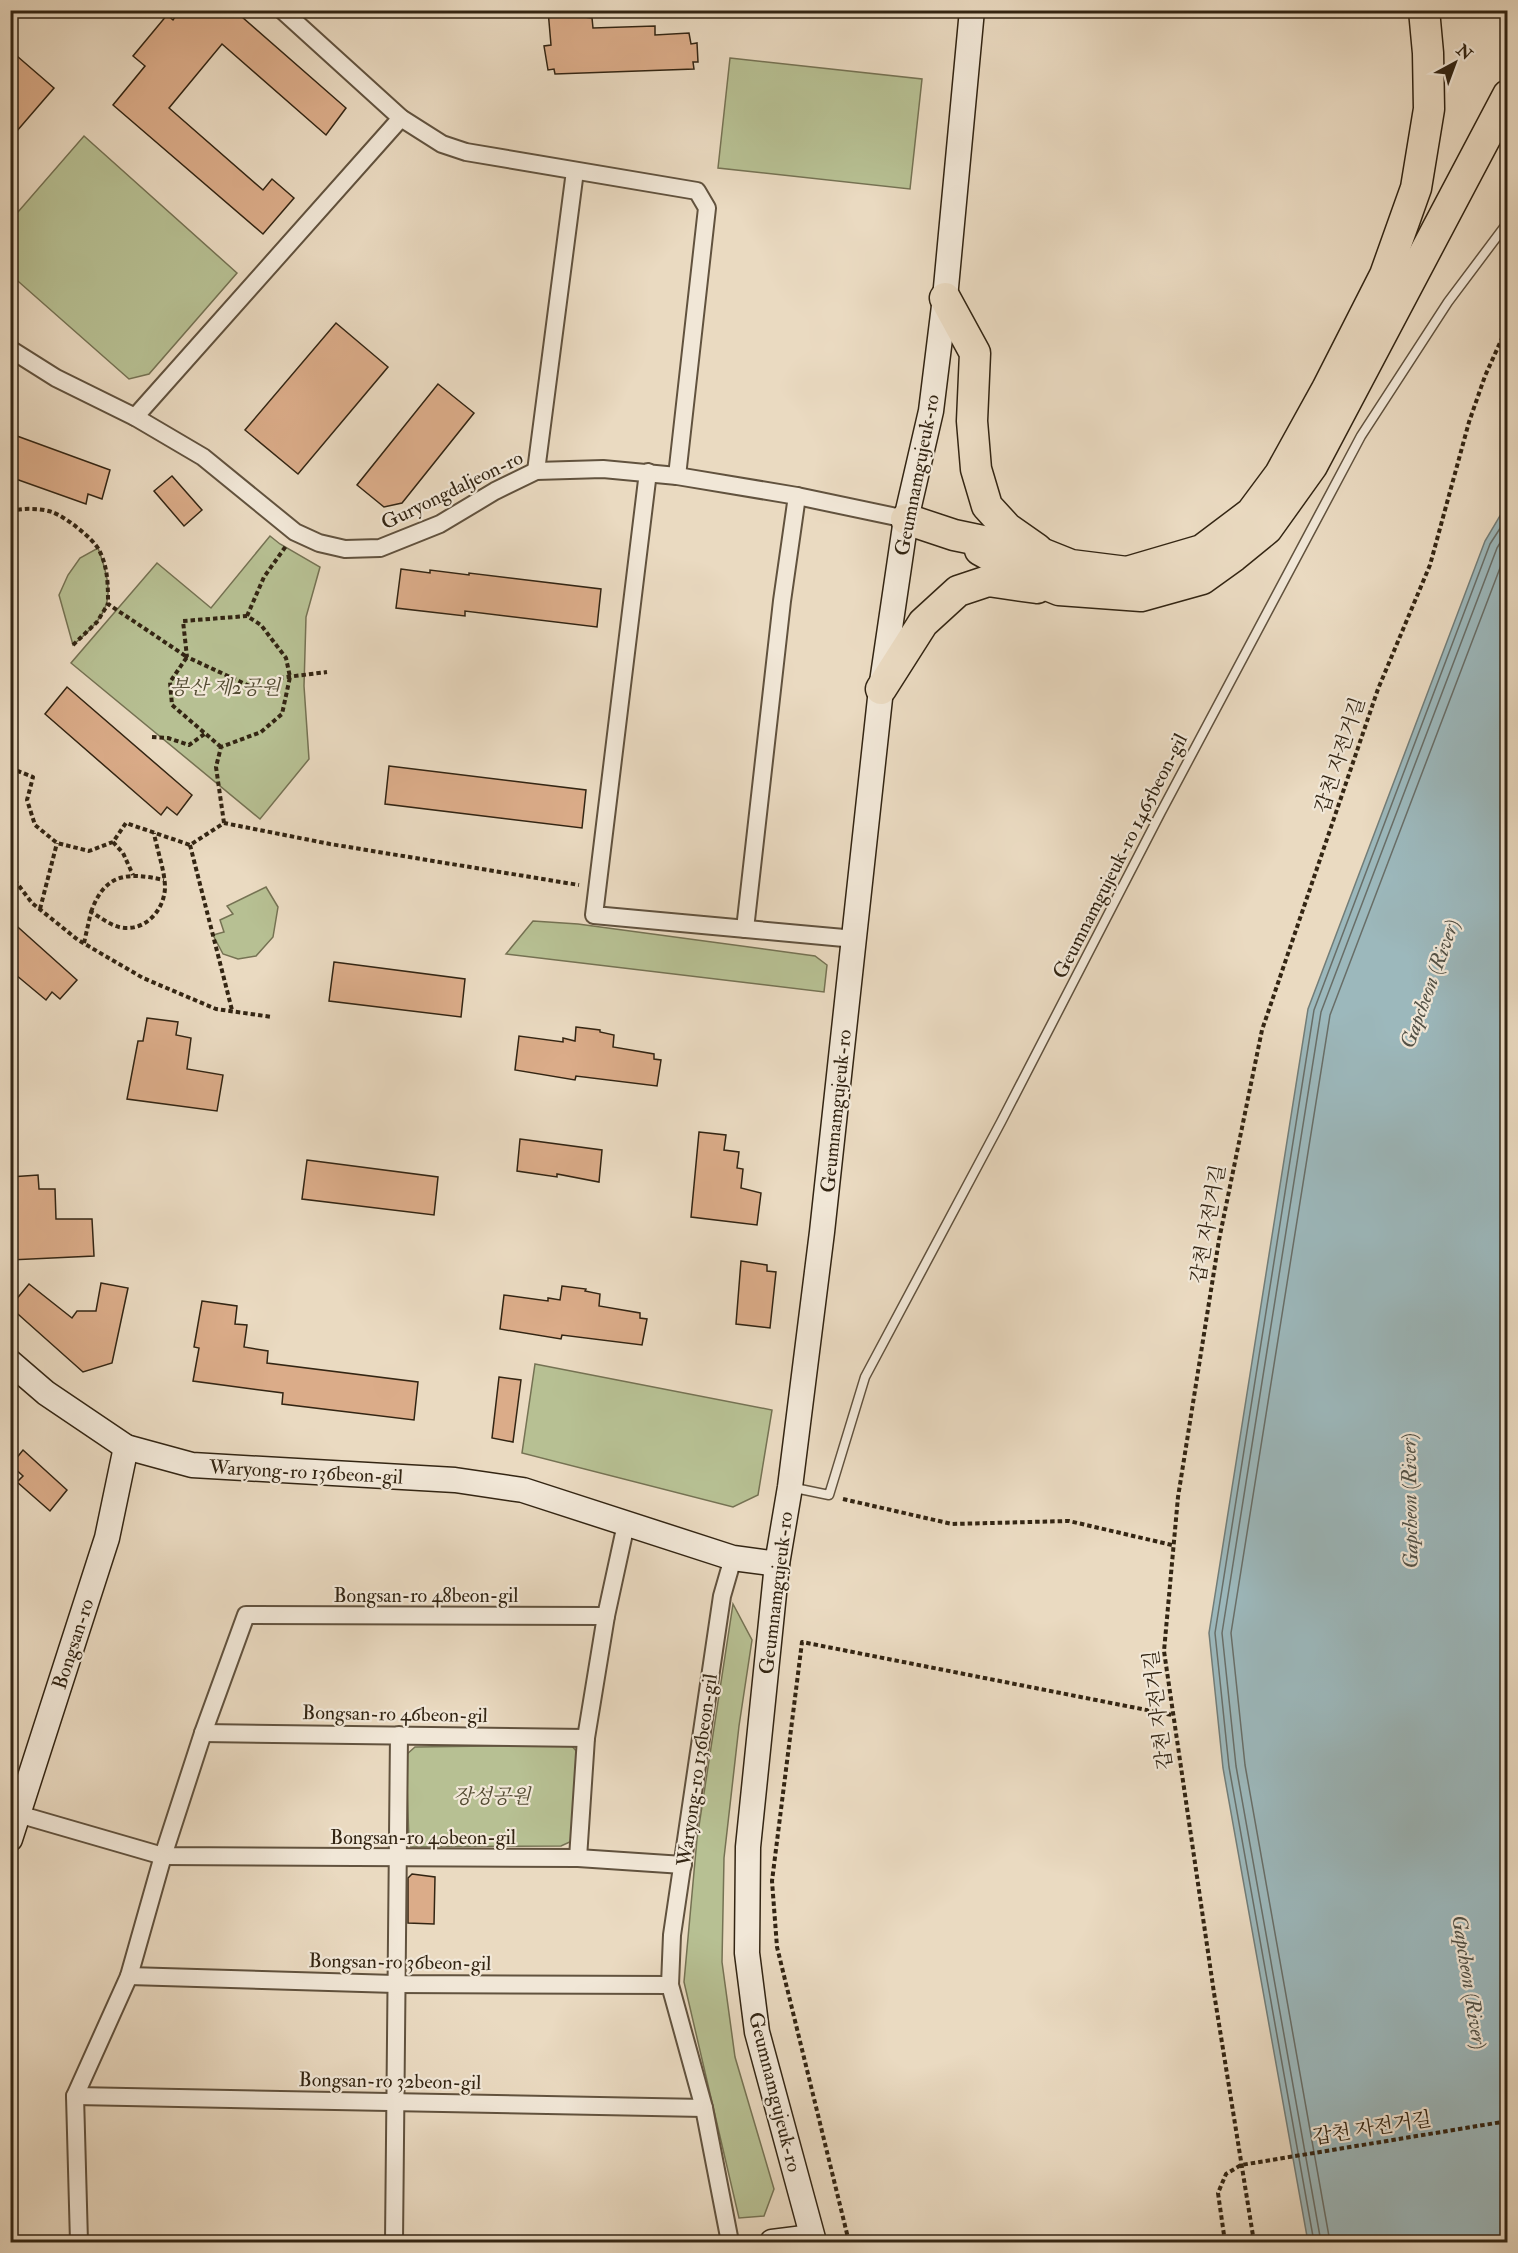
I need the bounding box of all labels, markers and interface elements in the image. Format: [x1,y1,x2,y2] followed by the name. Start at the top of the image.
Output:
[1425,33,1485,93] north arrow
[1451,40,1477,65] text: N
[889,392,945,558] street label: Geumnamgujeuk-ro
[377,445,527,535] street label: Guryongdaljeon-ro
[170,675,282,700] park label: 봉산 제2공원
[1310,694,1370,816] street label: 갑천 자전거길
[1047,729,1193,983] street label: Geumnamgujeuk-ro 1465beon-gil
[1394,916,1466,1052] water label: Gapcheon (River)
[815,1028,857,1194] street label: Geumnamgujeuk-ro
[1185,1163,1231,1285] street label: 갑천 자전거길
[1395,1433,1425,1569] water label: Gapcheon (River)
[207,1454,404,1490] street label: Waryong-ro 136beon-gil
[754,1510,798,1676] street label: Geumnamgujeuk-ro
[334,1583,519,1608] street label: Bongsan-ro 48beon-gil
[47,1596,99,1692] street label: Bongsan-ro
[1138,1649,1178,1771] street label: 갑천 자전거길
[671,1672,723,1869] street label: Waryong-ro 136beon-gil
[302,1700,488,1728] street label: Bongsan-ro 46beon-gil
[453,1784,532,1809] park label: 장성공원
[330,1825,516,1850] street label: Bongsan-ro 40beon-gil
[1445,1913,1493,2051] water label: Gapcheon (River)
[309,1948,491,1976] street label: Bongsan-ro 36beon-gil
[743,2009,807,2175] street label: Geumnamgujeuk-ro
[298,2067,482,2095] street label: Bongsan-ro 32beon-gil
[1311,2106,1433,2150] street label: 갑천 자전거길

